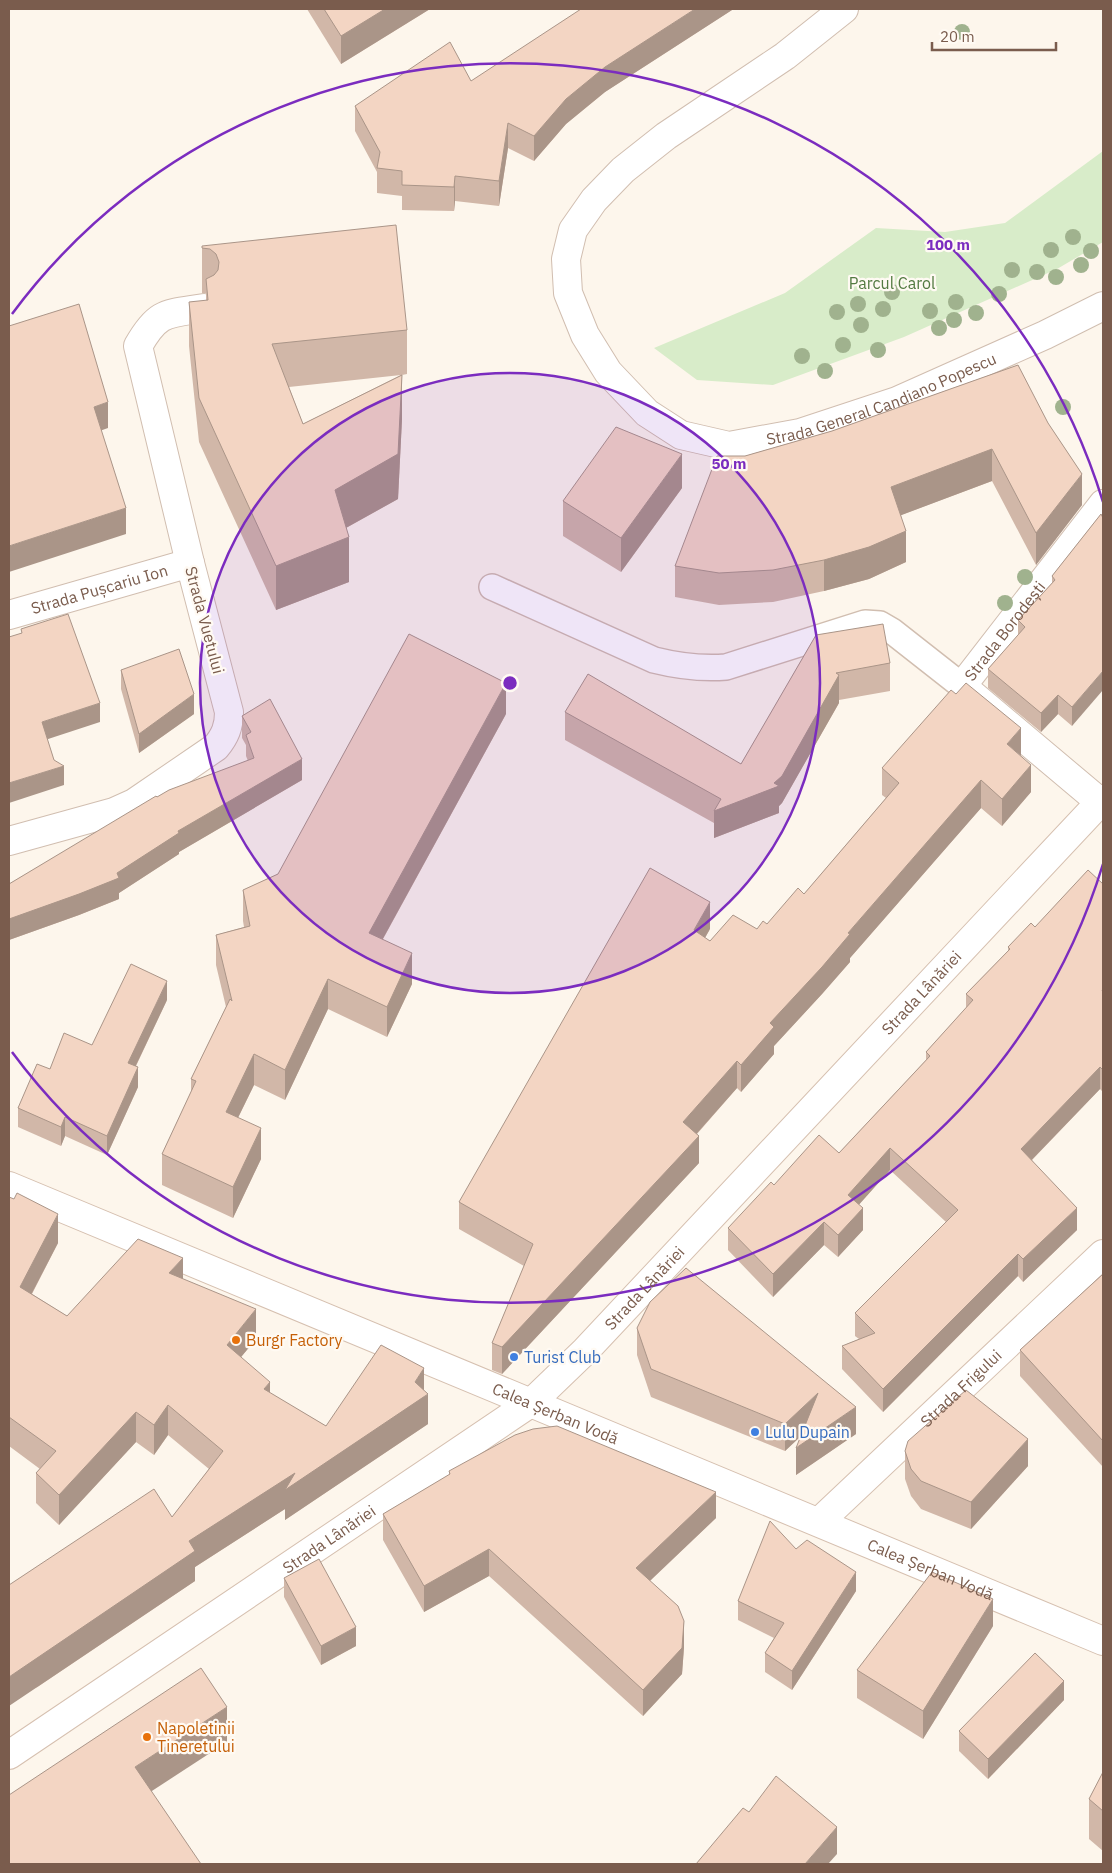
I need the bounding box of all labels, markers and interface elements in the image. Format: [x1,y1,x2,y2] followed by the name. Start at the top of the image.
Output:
[932,20,1056,52] scale bar
[940,27,975,46] text: 20 m
[926,235,970,254] text: 100 m
[849,273,935,293] park label: Parcul Carol
[765,348,999,449] street label: Strada General Candiano Popescu
[712,454,746,473] text: 50 m
[29,560,170,618] street label: Strada Pușcariu Ion
[181,564,229,676] street label: Strada Vuetului
[960,577,1050,685] street label: Strada Borodești
[501,674,519,692] centre of rings
[877,946,965,1039] street label: Strada Lânăriei
[600,1242,688,1334] street label: Strada Lânăriei
[246,1330,343,1350] place label: Burgr Factory
[230,1334,242,1346] marker: Burgr Factory
[916,1345,1006,1431] street label: Strada Frigului
[524,1347,601,1367] place label: Turist Club
[508,1351,520,1363] marker: Turist Club
[490,1378,622,1449] street label: Calea Șerban Vodă
[765,1422,850,1442] place label: Lulu Dupain
[749,1426,761,1438] marker: Lulu Dupain
[279,1501,379,1577] street label: Strada Lânăriei
[864,1534,997,1605] street label: Calea Șerban Vodă
[157,1718,235,1756] place label: Napoletinii Tineretului
[141,1731,153,1743] marker: Napoletinii Tineretului

